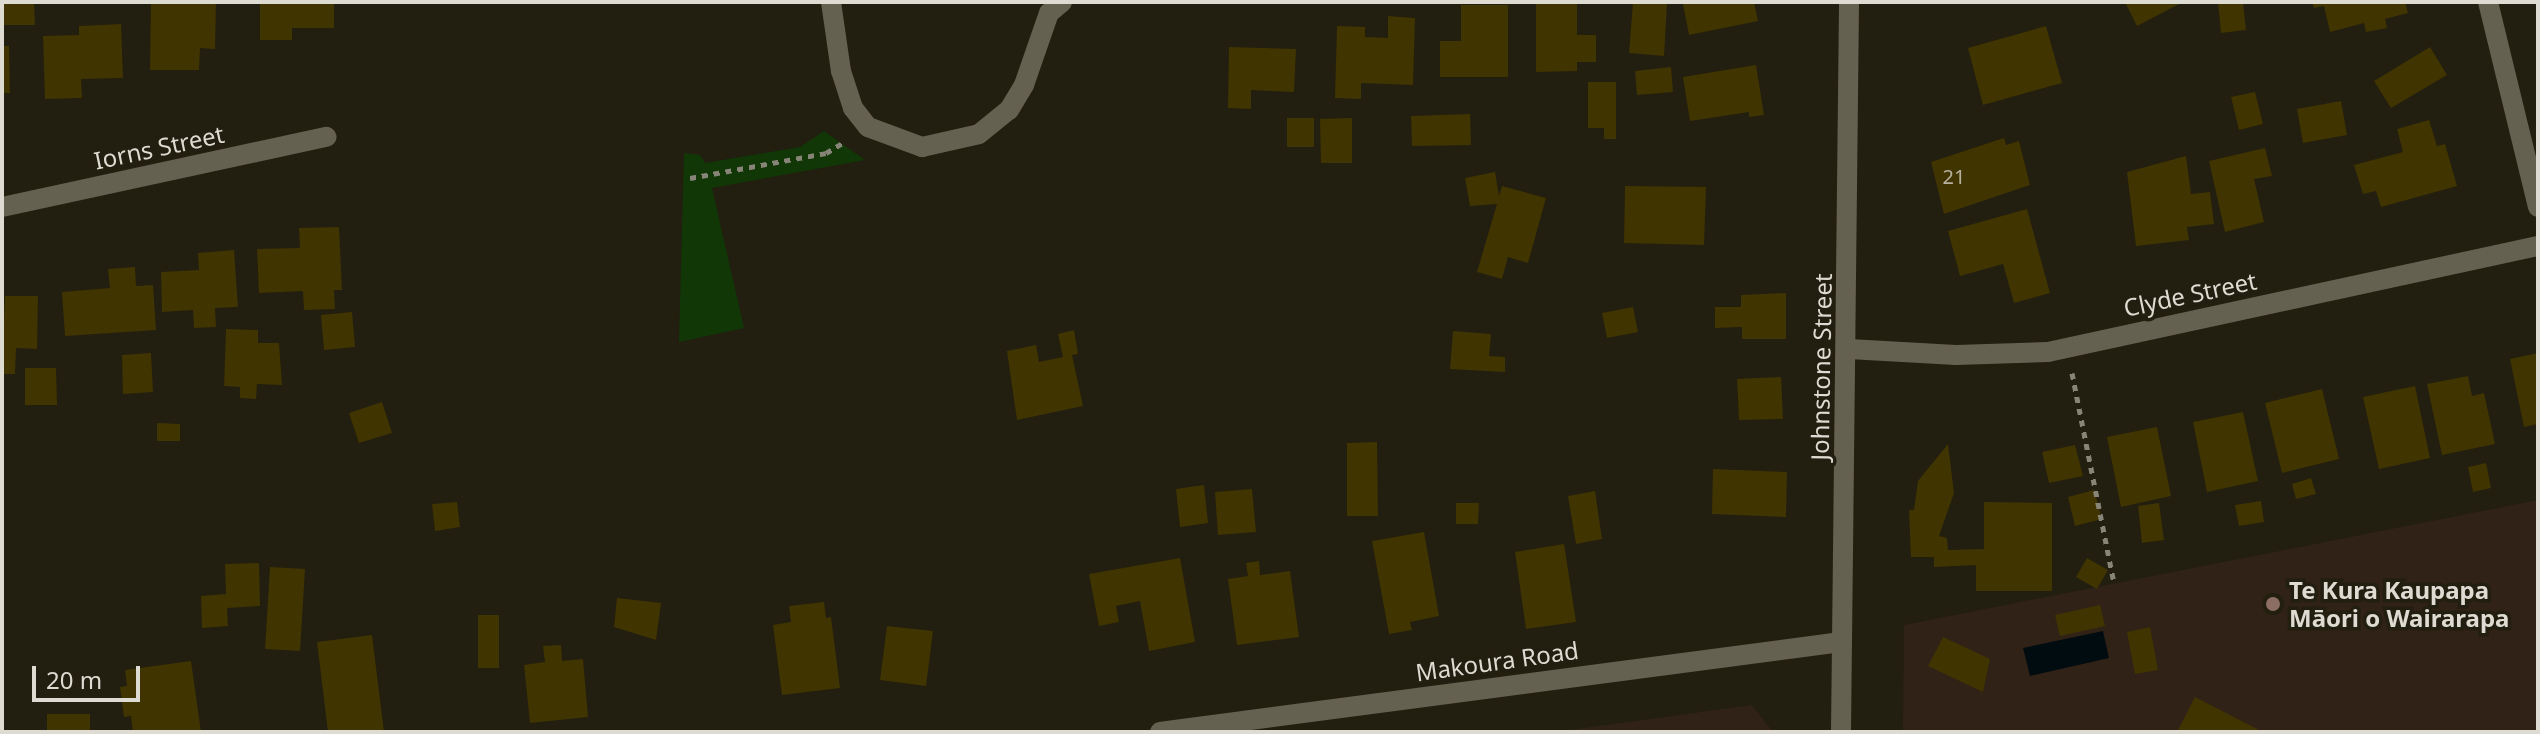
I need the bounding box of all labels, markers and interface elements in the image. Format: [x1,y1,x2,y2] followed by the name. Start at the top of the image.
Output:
[91,119,227,175] street label: Iorns Street
[1943,164,1965,188] house number: 21
[2121,266,2259,322] street label: Clyde Street
[1805,273,1837,461] street label: Johnstone Street
[2289,576,2509,632] place label: Te Kura Kaupapa Māori o Wairarapa
[2264,595,2282,613] marker: Te Kura Kaupapa Māori o Wairarapa
[1414,635,1580,687] street label: Makoura Road
[36,650,144,700] scale bar
[46,663,102,696] text: 20 m

